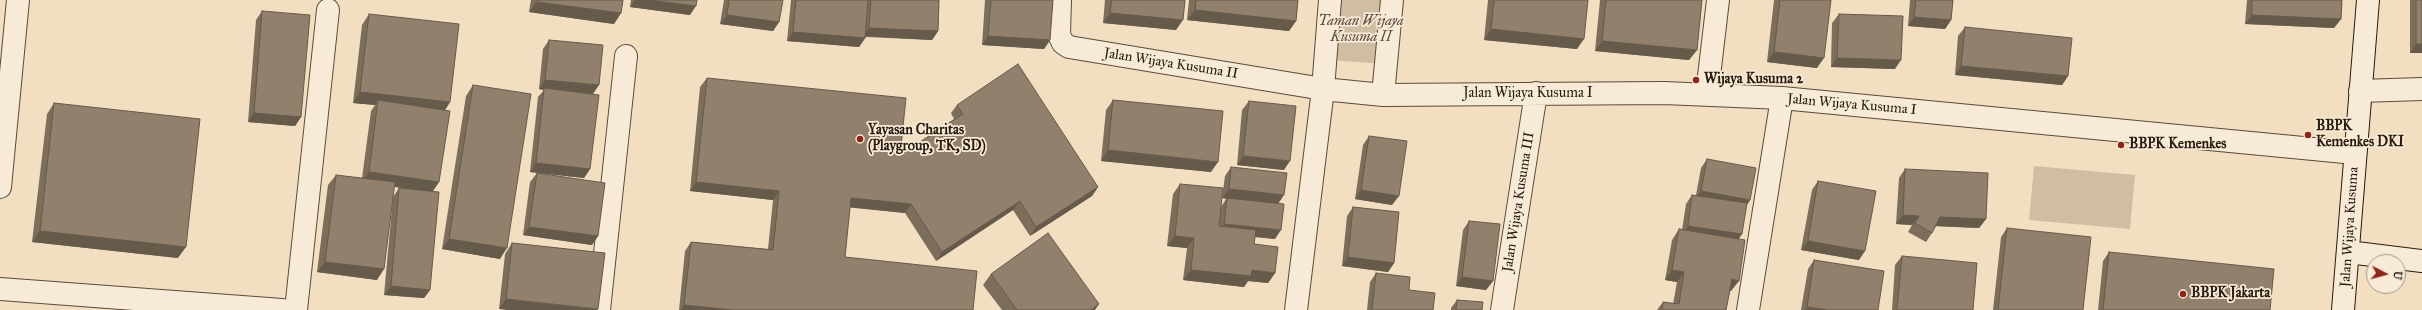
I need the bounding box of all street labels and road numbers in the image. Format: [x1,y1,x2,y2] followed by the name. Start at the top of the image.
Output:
[1103,45,1239,83] street label: Jalan Wijaya Kusuma II
[1463,86,1593,102] street label: Jalan Wijaya Kusuma I
[1787,91,1917,119] street label: Jalan Wijaya Kusuma I
[1500,131,1538,273] street label: Jalan Wijaya Kusuma III
[2337,166,2363,288] street label: Jalan Wijaya Kusuma

